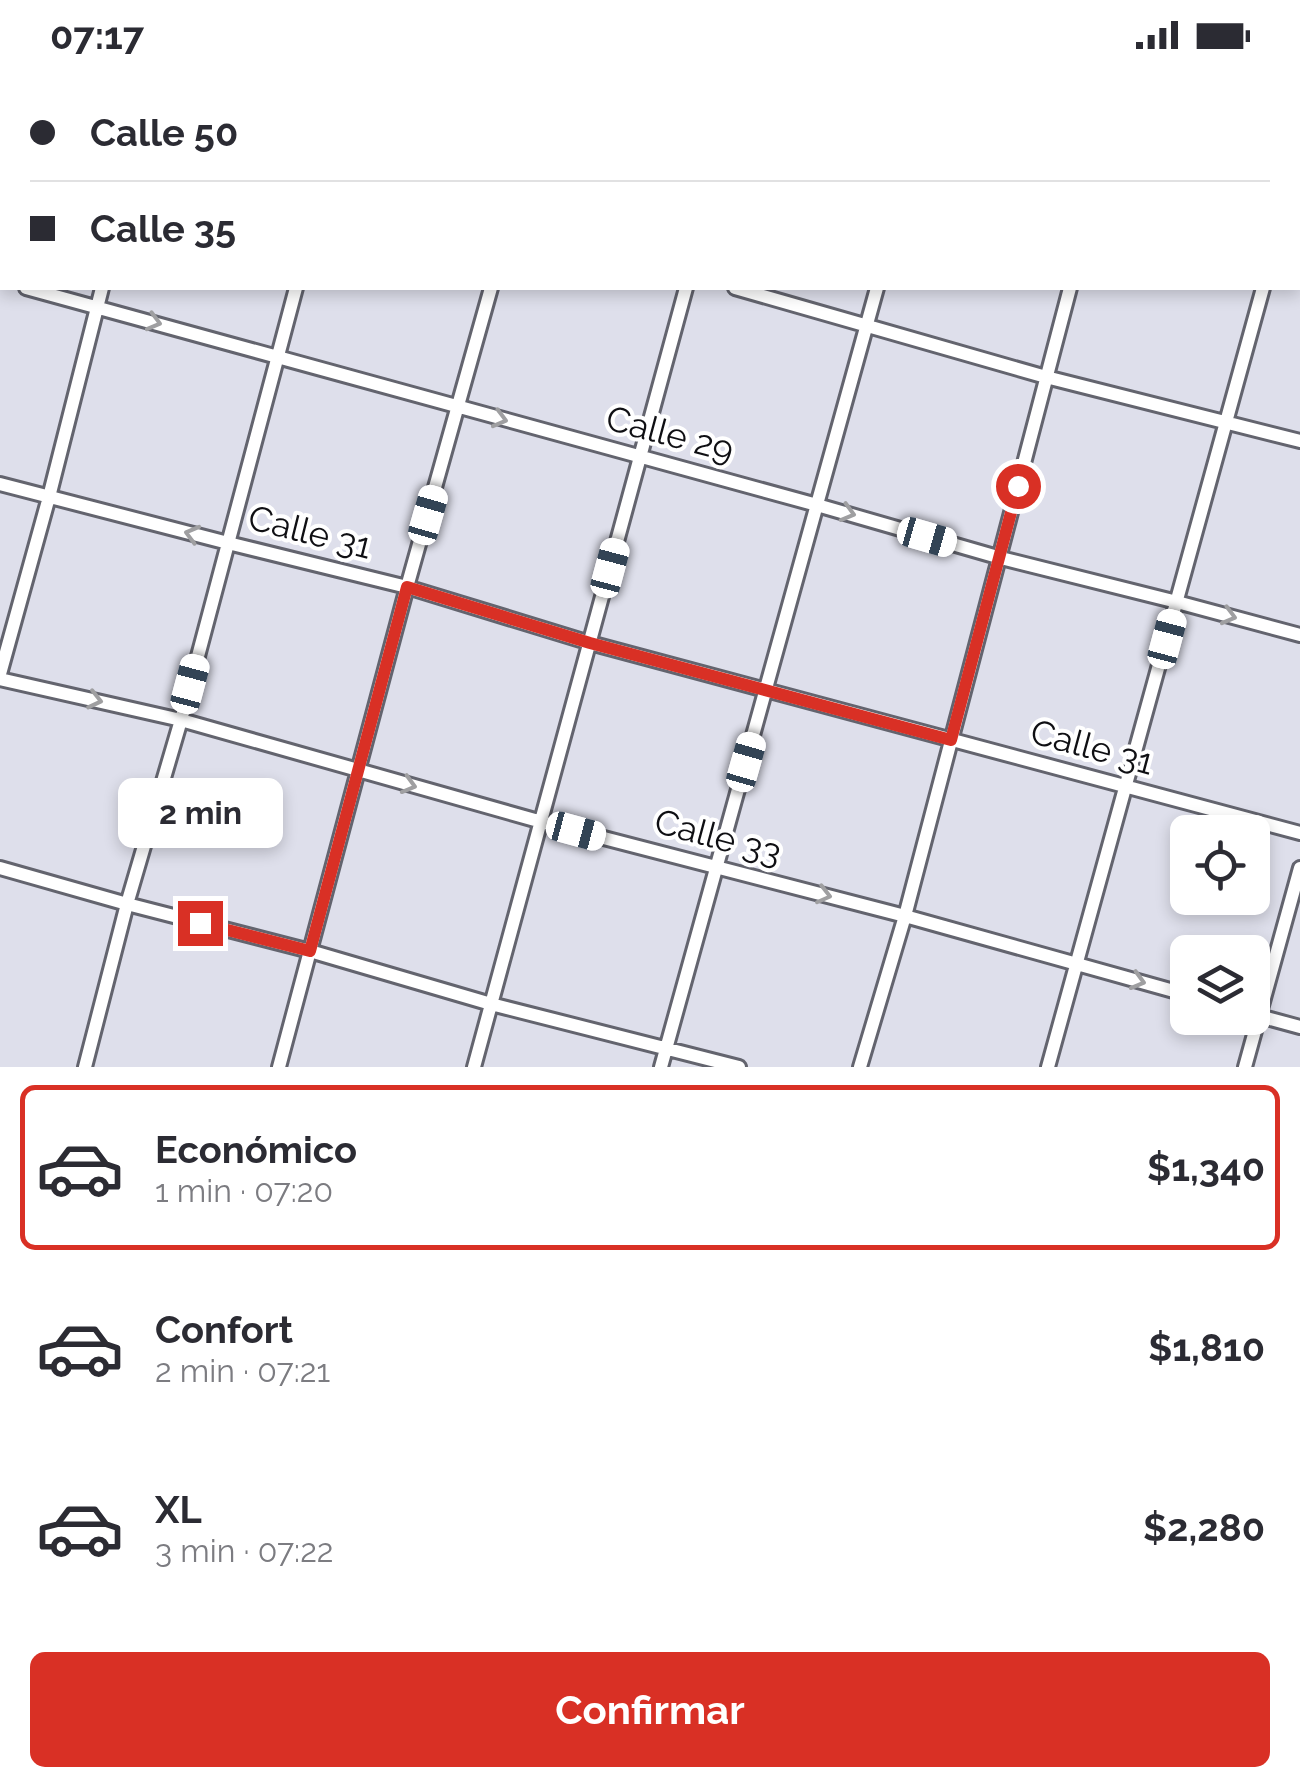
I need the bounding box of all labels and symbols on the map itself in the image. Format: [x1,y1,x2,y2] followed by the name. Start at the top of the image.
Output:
[144,311,162,332] one-way arrow
[602,397,738,470] street label: Calle 29
[491,407,508,428] one-way arrow
[996,464,1041,509] route start
[405,482,451,548] car
[244,496,376,567] street label: Calle 31
[838,502,856,523] one-way arrow
[894,514,960,560] car
[184,525,201,546] one-way arrow
[588,535,632,601] car
[1220,604,1237,625] one-way arrow
[1145,606,1189,672] car
[168,651,212,717] car
[86,689,103,710] one-way arrow
[1026,711,1158,783] street label: Calle 31
[723,729,769,795] car
[400,773,417,794] one-way arrow
[118,778,282,848] callout: 2 min
[651,800,786,873] street label: Calle 33
[543,809,609,853] car
[815,884,832,905] one-way arrow
[178,901,223,946] route end
[1129,970,1146,991] one-way arrow

